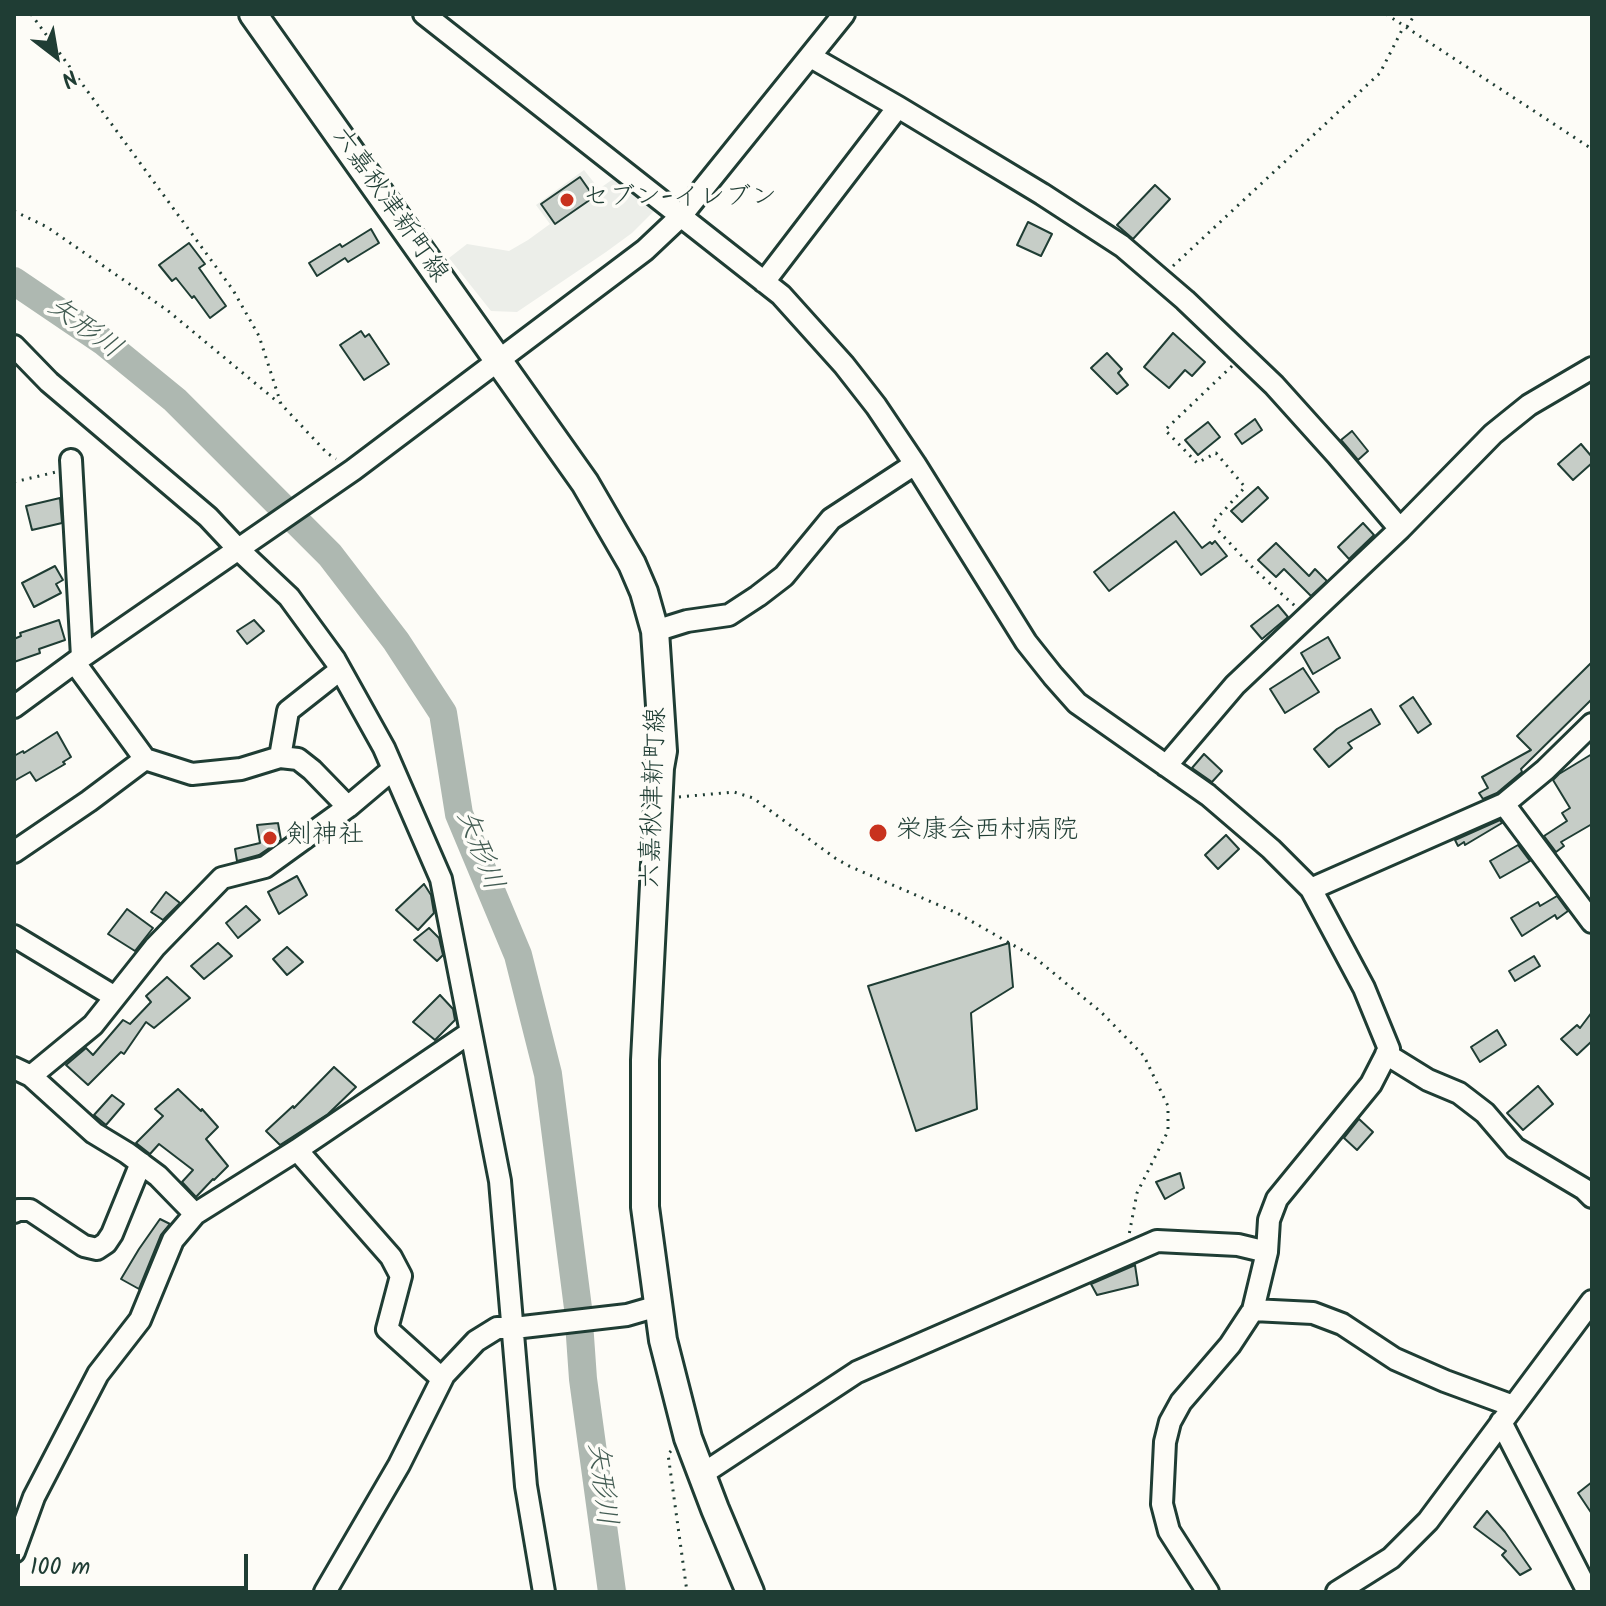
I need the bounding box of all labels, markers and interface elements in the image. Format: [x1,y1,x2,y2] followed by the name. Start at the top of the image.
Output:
[16,16,96,96] north arrow
[54,58,84,96] text: N
[323,123,453,289] street label: 六嘉秋津新町線
[583,184,777,216] place label: セブン-イレブン
[558,191,576,209] marker: セブン-イレブン
[39,292,127,368] water label: 矢形川
[637,707,675,889] street label: 六嘉秋津新町線
[446,806,508,896] water label: 矢形川
[896,817,1078,849] place label: 栄康会西村病院
[286,822,364,854] place label: 剣神社
[867,822,889,844] marker: 栄康会西村病院
[261,829,279,847] marker: 剣神社
[577,1440,621,1528] water label: 矢形川
[20,1538,252,1588] scale bar
[30,1548,90,1587] text: 100 m

